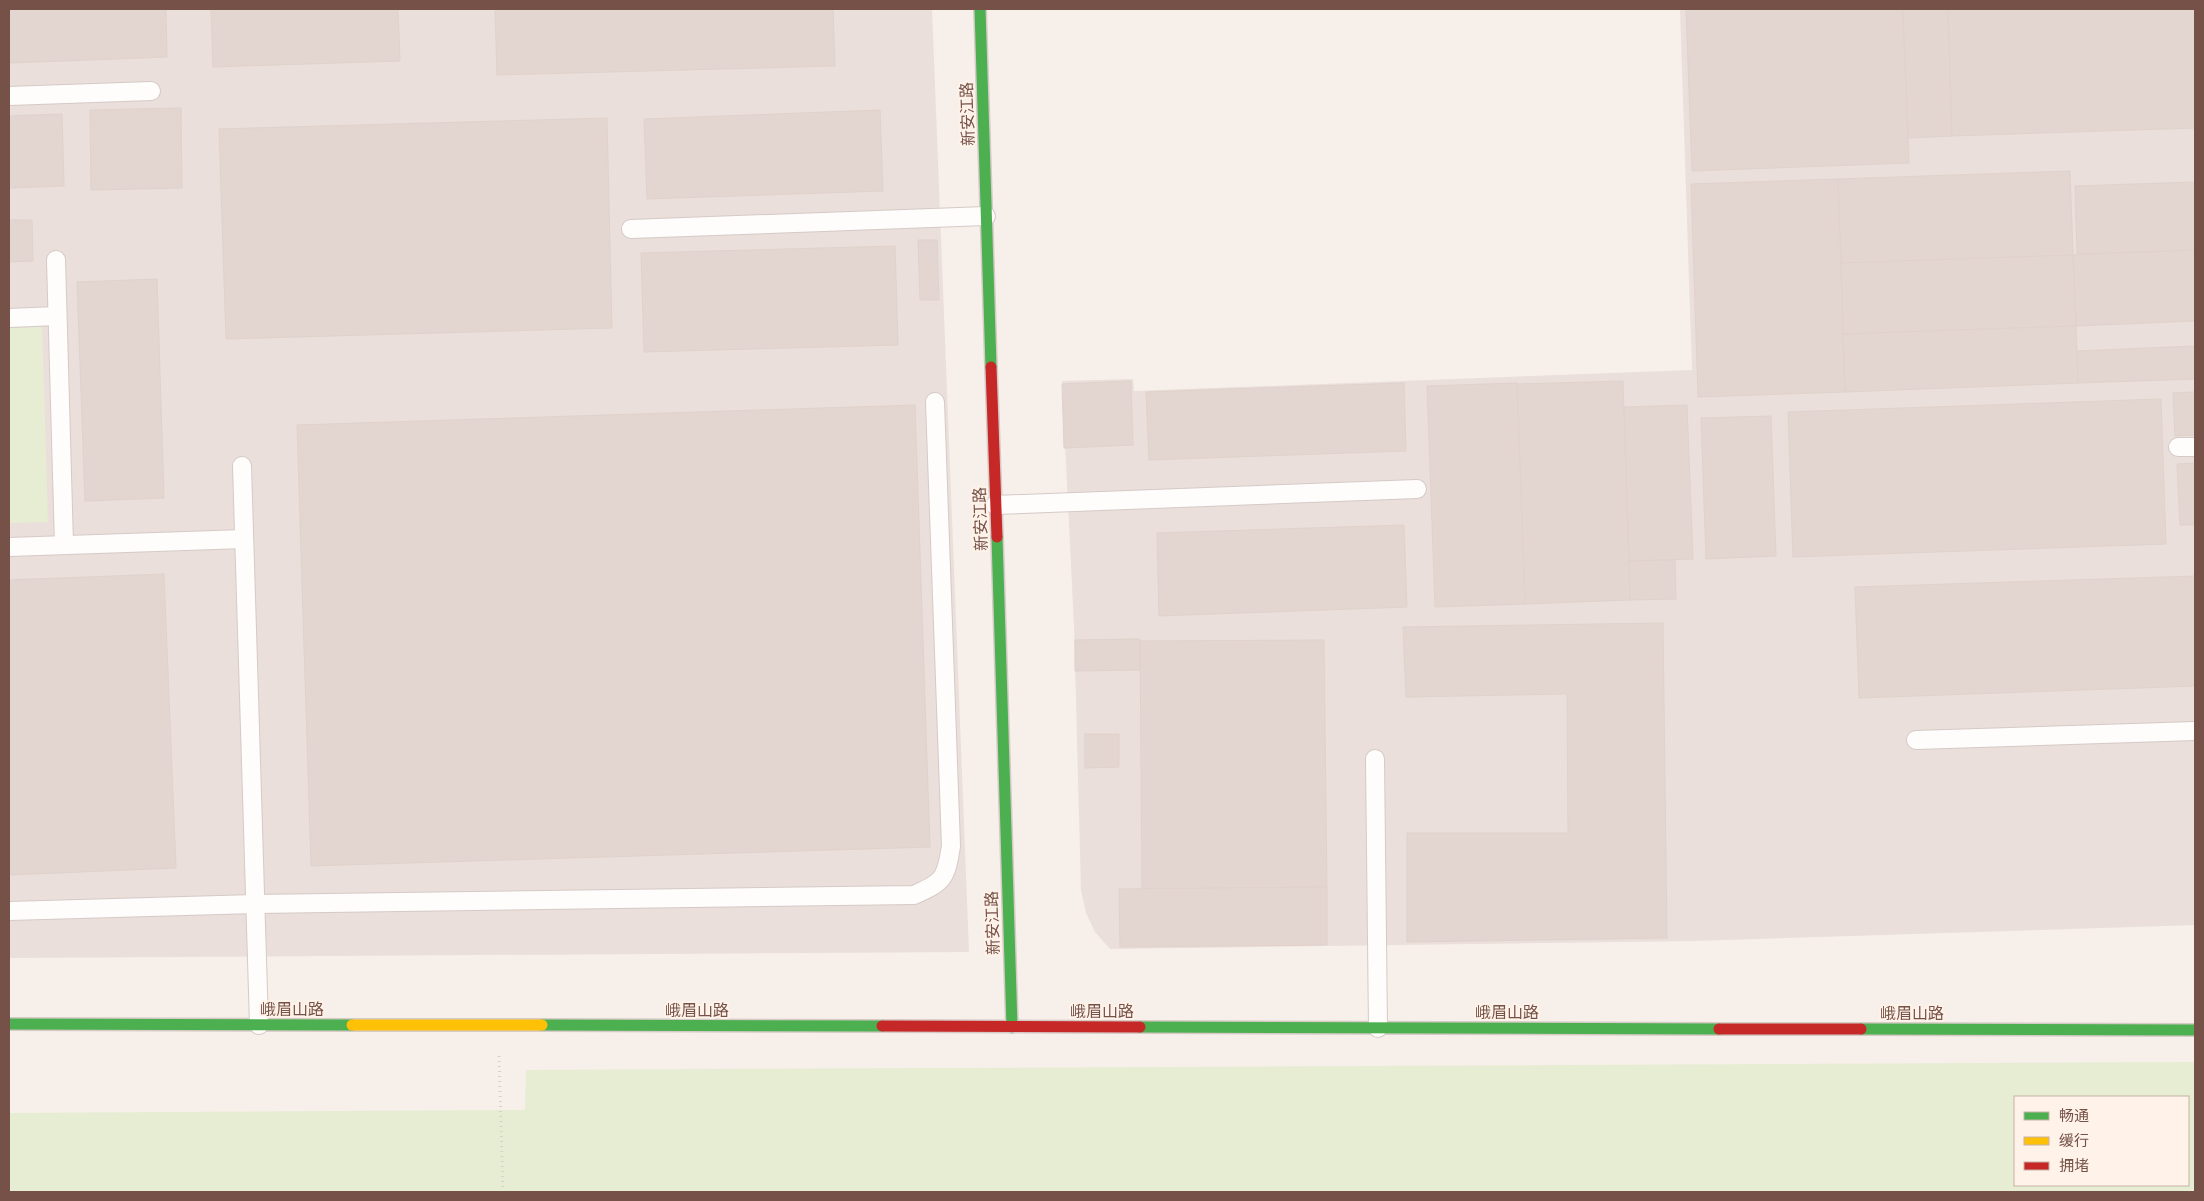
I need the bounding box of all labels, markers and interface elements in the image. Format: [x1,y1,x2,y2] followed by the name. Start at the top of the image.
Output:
[957,82,978,146] street label: 新安江路
[970,487,991,551] street label: 新安江路
[982,891,1003,955] street label: 新安江路
[260,1000,324,1019] street label: 峨眉山路
[665,1001,729,1020] street label: 峨眉山路
[1070,1002,1134,1021] street label: 峨眉山路
[1475,1003,1539,1022] street label: 峨眉山路
[1880,1004,1944,1023] street label: 峨眉山路
[2014,1096,2189,1186] legend
[2059,1107,2089,1124] text: 畅通
[2059,1132,2089,1149] text: 缓行
[2059,1157,2089,1174] text: 拥堵

